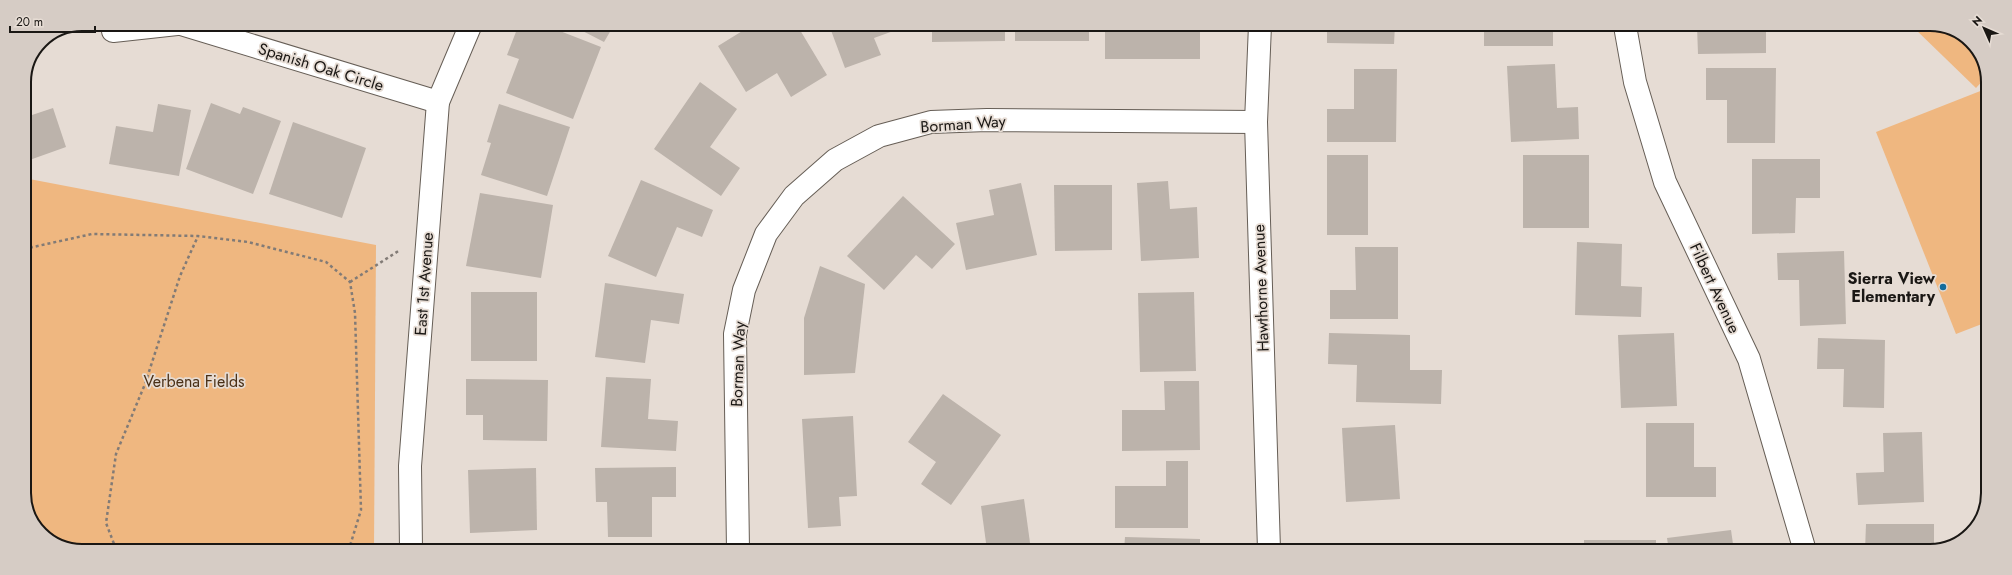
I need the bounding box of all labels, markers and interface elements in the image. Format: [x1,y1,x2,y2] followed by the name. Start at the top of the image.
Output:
[10,8,95,34] scale bar
[1964,8,2004,48] north arrow
[1968,12,1986,30] text: N
[16,13,43,31] text: 20 m
[256,37,386,97] street label: Spanish Oak Circle
[920,109,1007,138] street label: Borman Way
[1247,224,1275,352] street label: Hawthorne Avenue
[409,231,439,337] street label: East 1st Avenue
[1684,239,1746,337] street label: Filbert Avenue
[1848,267,1936,308] place label: Sierra View Elementary
[1938,282,1948,292] marker: Sierra View Elementary
[725,320,751,407] street label: Borman Way
[144,370,244,393] park label: Verbena Fields

